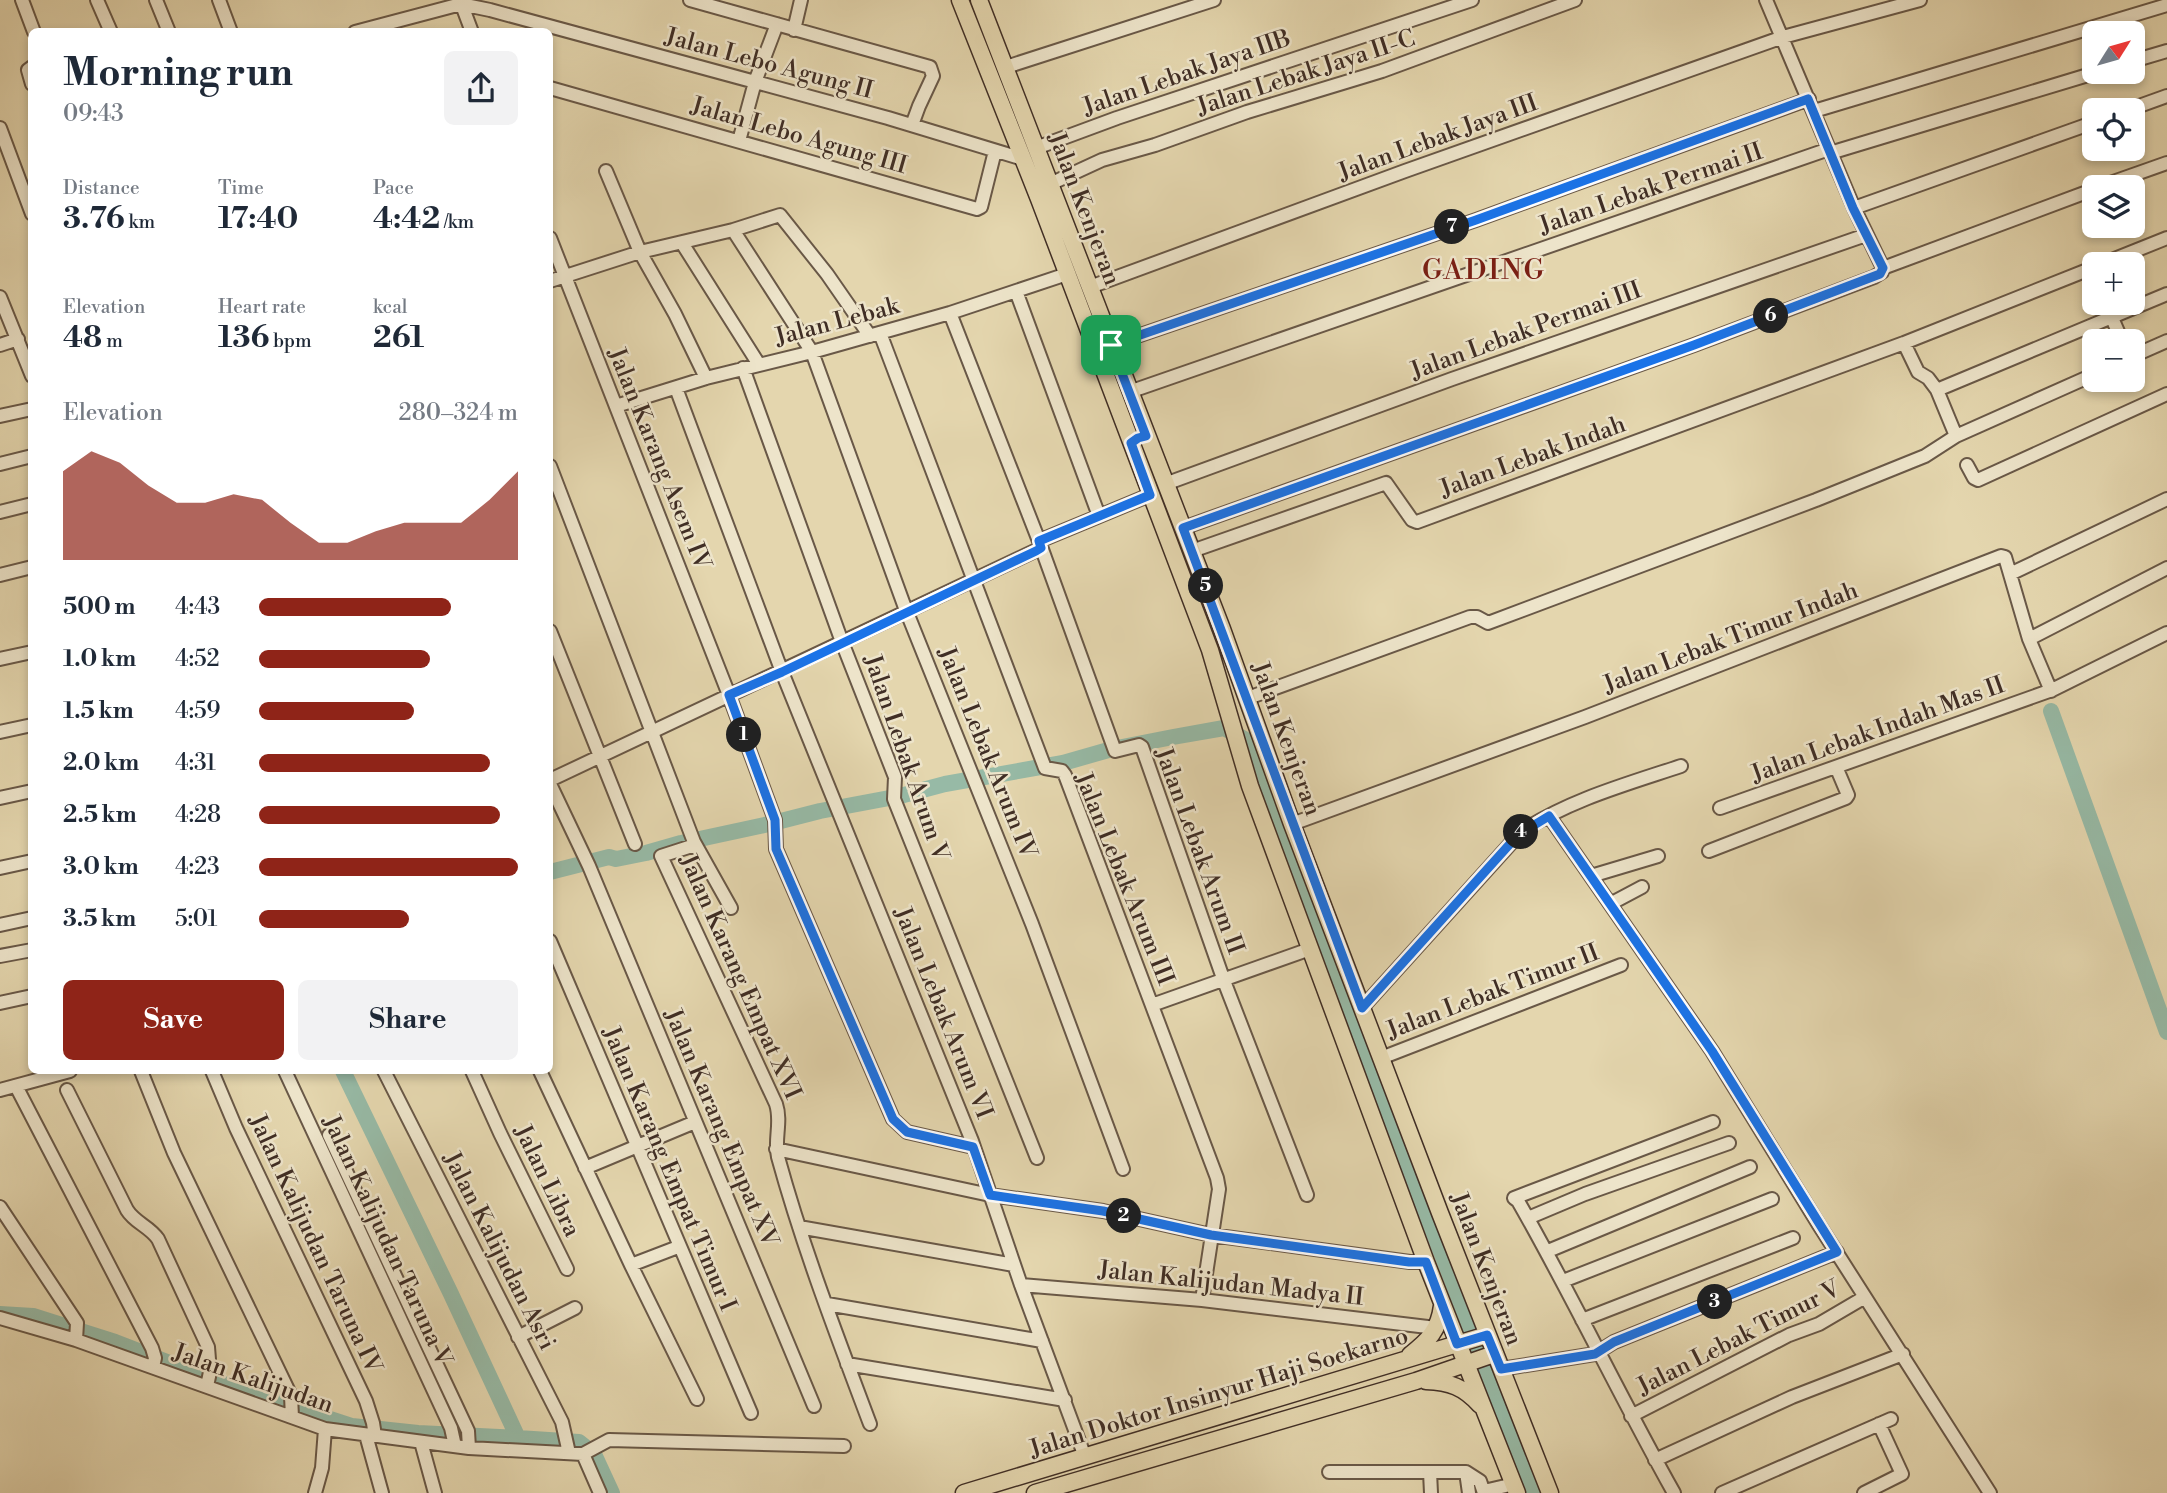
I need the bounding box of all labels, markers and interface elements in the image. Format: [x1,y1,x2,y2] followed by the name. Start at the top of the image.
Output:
[2082,21,2146,84] north arrow
[2082,21,2145,392] map controls
[661,22,876,106] street label: Jalan Lebo Agung II
[1078,23,1295,123] street label: Jalan Lebak Jaya IIB
[1192,24,1419,123] street label: Jalan Lebak Jaya II-C
[63,50,293,97] text: Morning run
[444,51,518,125] button: share
[1333,88,1542,188] street label: Jalan Lebak Jaya III
[687,91,910,181] street label: Jalan Lebo Agung III
[2082,98,2145,161] button: locate
[63,100,124,128] text: 09:43
[1041,127,1127,290] street label: Jalan Kenjeran
[1534,137,1767,242] street label: Jalan Lebak Permai II
[2082,175,2145,238] button: layers
[63,176,140,200] text: Distance
[218,176,264,200] text: Time
[373,176,414,200] text: Pace
[63,200,125,238] text: 3.76
[218,200,298,238] text: 17:40
[373,200,440,238] text: 4:42
[125,210,155,234] text: km
[440,210,474,234] text: /km
[1434,210,1470,244] pin: 7
[1446,214,1457,238] text: 7
[2082,252,2145,315] button: +
[1422,253,1546,288] district label: GADING
[1406,275,1645,387] street label: Jalan Lebak Permai III
[771,291,904,353] street label: Jalan Lebak
[63,295,145,319] text: Elevation
[218,295,306,319] text: Heart rate
[373,295,407,319] text: kcal
[1754,298,1788,334] pin: 6
[1765,303,1776,327] text: 6
[1081,315,1141,375] pin
[63,319,102,357] text: 48
[218,319,269,357] text: 136
[373,319,424,357] text: 261
[1092,326,1130,364] icon: arrive
[102,329,123,353] text: m
[269,329,312,353] text: bpm
[2082,329,2145,392] button: −
[600,343,718,575] street label: Jalan Karang Asem IV
[63,399,163,427] text: Elevation
[399,399,518,427] text: 280–324 m
[1435,409,1630,505] street label: Jalan Lebak Indah
[1188,568,1224,604] pin: 5
[1200,573,1211,597] text: 5
[1599,576,1863,701] street label: Jalan Lebak Timur Indah
[63,593,135,621] text: 500 m
[175,593,220,621] text: 4:43
[930,642,1043,864] street label: Jalan Lebak Arum IV
[63,645,136,673] text: 1.0 km
[175,645,220,673] text: 4:52
[856,650,956,866] street label: Jalan Lebak Arum V
[1244,657,1328,820] street label: Jalan Kenjeran
[1746,670,2009,790] street label: Jalan Lebak Indah Mas II
[63,697,134,725] text: 1.5 km
[175,697,221,725] text: 4:59
[726,718,762,752] pin: 1
[739,722,748,746] text: 1
[1147,743,1250,958] street label: Jalan Lebak Arum II
[63,749,139,777] text: 2.0 km
[175,749,216,777] text: 4:31
[1067,767,1180,990] street label: Jalan Lebak Arum III
[63,801,137,829] text: 2.5 km
[175,801,221,829] text: 4:28
[1504,814,1538,850] pin: 4
[1514,819,1527,843] text: 4
[672,849,808,1104] street label: Jalan Karang Empat XVI
[63,853,139,881] text: 3.0 km
[175,853,220,881] text: 4:23
[886,902,999,1123] street label: Jalan Lebak Arum VI
[63,905,136,933] text: 3.5 km
[175,905,217,933] text: 5:01
[1382,938,1603,1047] street label: Jalan Lebak Timur II
[63,980,284,1060] button: Save
[298,980,518,1060] button: Share
[657,1003,785,1252] street label: Jalan Karang Empat XV
[595,1021,743,1316] street label: Jalan Karang Empat Timur I
[242,1110,388,1378] street label: Jalan Kalijudan Taruna IV
[315,1110,459,1372] street label: Jalan Kalijudan Taruna V
[507,1119,587,1243] street label: Jalan Libra
[436,1146,562,1355] street label: Jalan Kalijudan Asri
[1443,1187,1529,1350] street label: Jalan Kenjeran
[1106,1198,1142,1234] pin: 2
[1118,1203,1129,1227] text: 2
[1096,1255,1365,1313] street label: Jalan Kalijudan Madya II
[1632,1273,1846,1403] street label: Jalan Lebak Timur V
[1698,1284,1732,1320] pin: 3
[1709,1289,1720,1313] text: 3
[1025,1321,1412,1465] street label: Jalan Doktor Insinyur Haji Soekarno
[169,1338,337,1420] street label: Jalan Kalijudan

